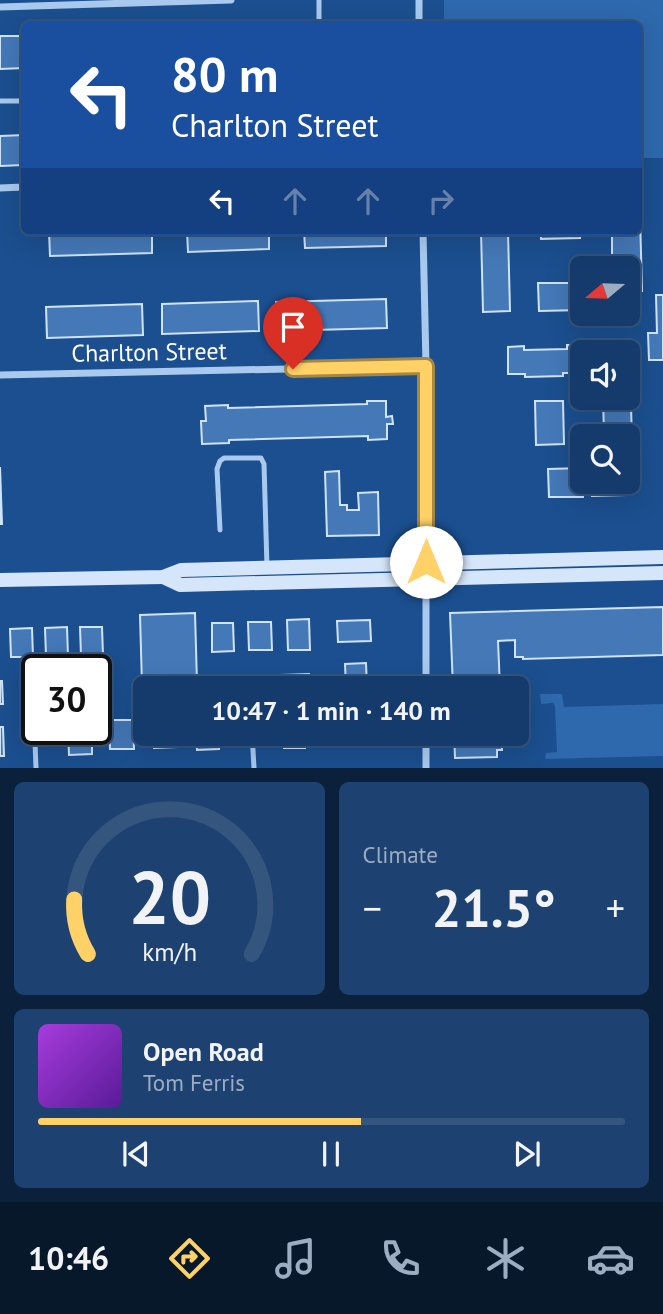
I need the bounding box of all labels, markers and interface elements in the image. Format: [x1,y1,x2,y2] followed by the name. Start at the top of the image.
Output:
[171,42,278,106] text: 80 m
[56,49,147,140] icon: left
[171,104,378,146] text: Charlton Street
[203,182,241,220] icon: left
[276,182,314,220] icon: ahead
[349,182,387,220] icon: ahead
[422,182,460,220] icon: right
[570,256,640,326] north arrow
[570,256,640,494] map controls
[263,297,323,369] pin
[274,308,312,346] icon: arrive
[71,335,227,369] street label: Charlton Street
[570,340,640,410] button: sound
[570,424,640,494] button: search
[389,525,463,599] position arrow
[21,654,112,745] speed limit sign: 30
[211,694,451,727] text: 10:47 · 1 min · 140 m
[363,840,438,869] text: Climate
[128,851,211,945] text: 20
[432,874,556,941] text: 21.5°
[363,883,382,932] text: −
[606,883,625,932] text: +
[142,936,197,968] text: km/h
[143,1035,264,1068] text: Open Road
[143,1068,245,1097] text: Tom Ferris
[117,1135,155,1173] icon: previous
[312,1135,350,1173] icon: pause
[508,1135,546,1173] icon: next
[165,1234,214,1283] icon: directions
[271,1234,320,1283] icon: music
[376,1234,425,1283] icon: phone
[481,1234,530,1283] icon: climate
[586,1234,635,1283] icon: car
[28,1237,109,1279] text: 10:46

